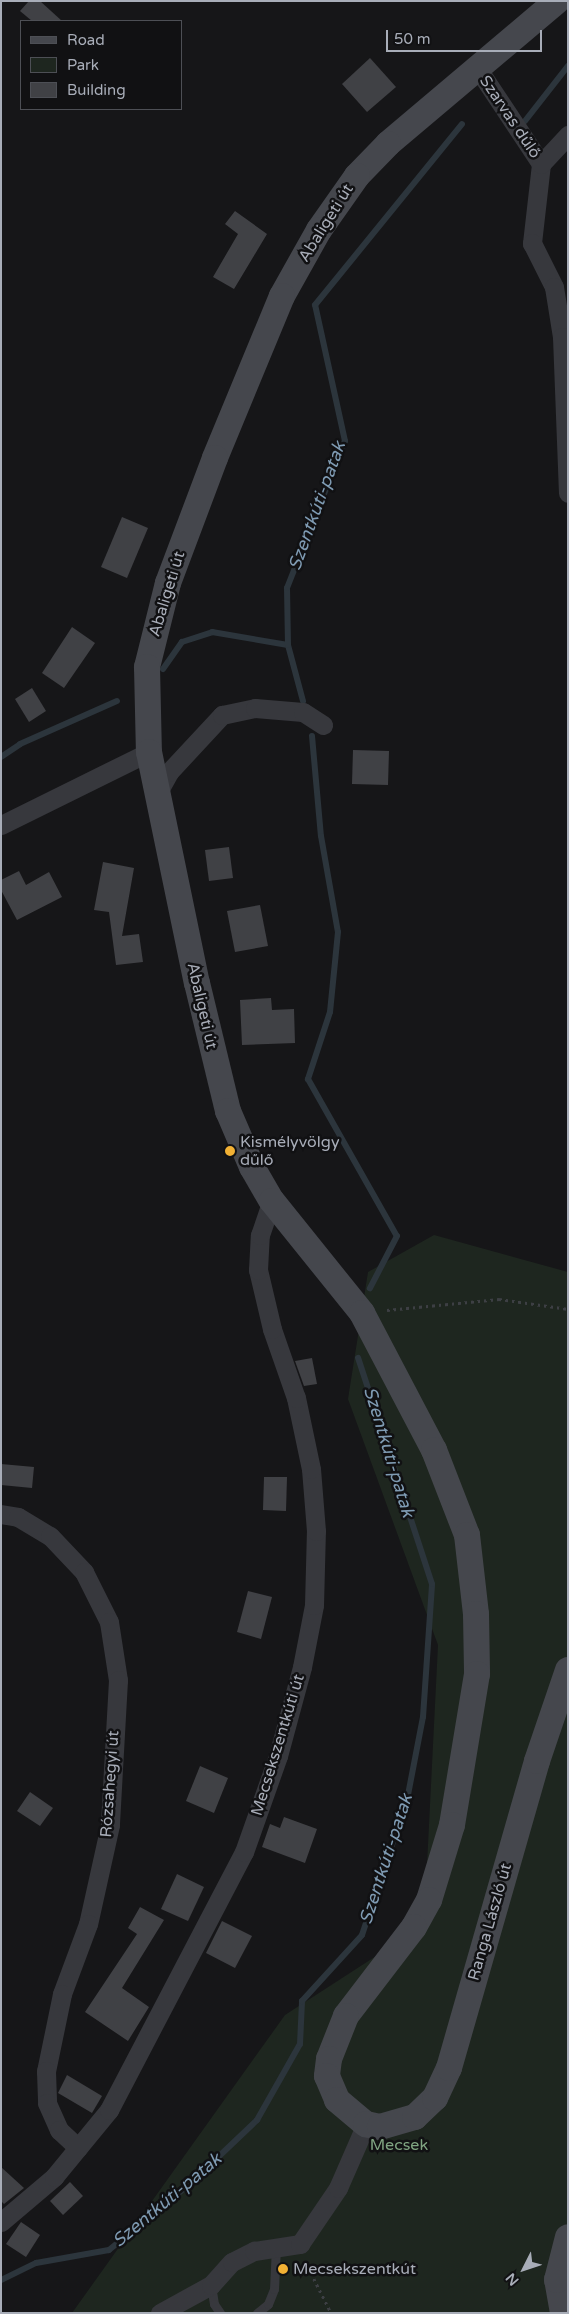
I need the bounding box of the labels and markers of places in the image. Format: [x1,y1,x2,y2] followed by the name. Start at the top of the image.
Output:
[240,1132,339,1170] place label: Kismélyvölgy dűlő
[224,1145,236,1157] marker: Kismélyvölgy dűlő
[293,2259,416,2279] place label: Mecsekszentkút
[277,2263,289,2275] marker: Mecsekszentkút

